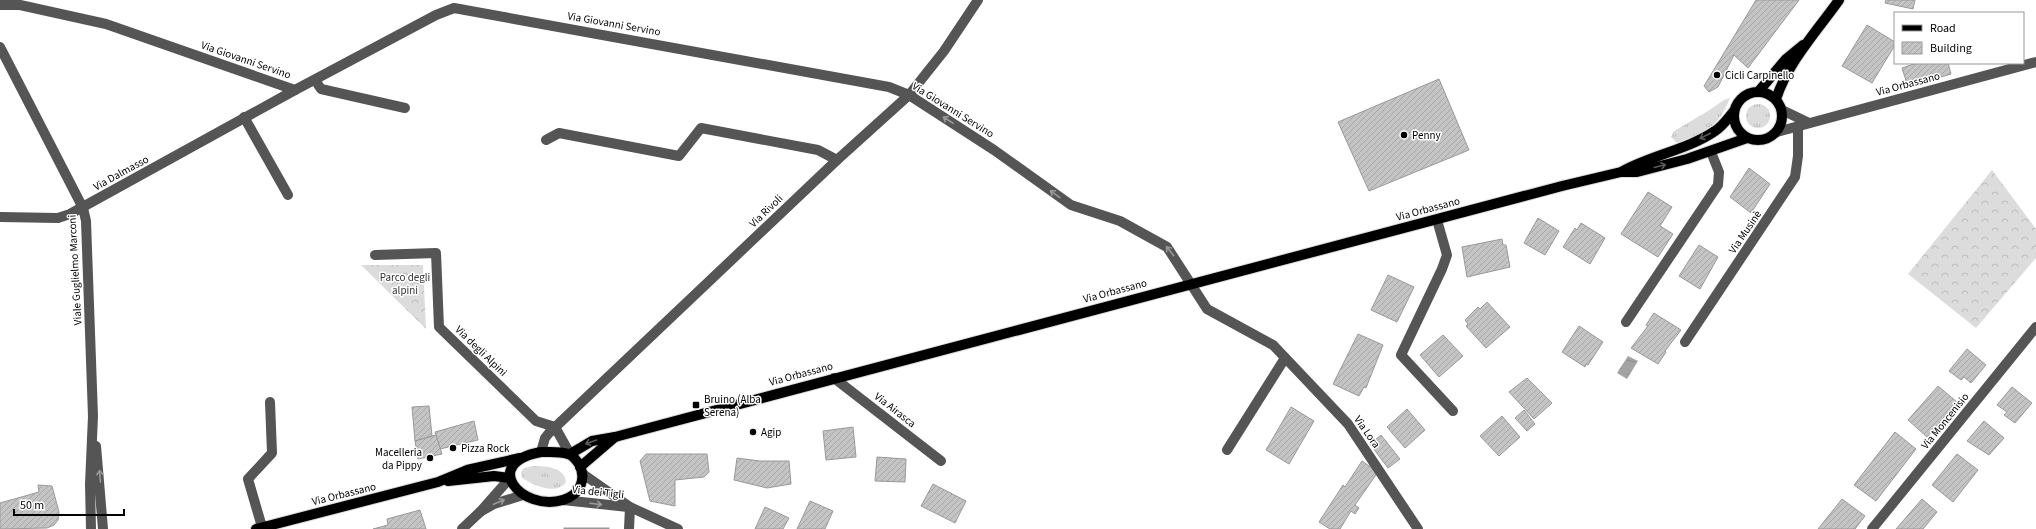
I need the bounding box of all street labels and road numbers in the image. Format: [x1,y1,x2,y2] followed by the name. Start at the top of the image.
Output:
[566,8,662,40] street label: Via Giovanni Servino
[199,38,293,82] street label: Via Giovanni Servino
[1874,68,1942,100] street label: Via Orbassano
[909,79,997,141] street label: Via Giovanni Servino
[91,152,151,194] street label: Via Dalmasso
[746,191,786,231] street label: Via Rivoli
[1394,193,1462,225] street label: Via Orbassano
[1725,207,1765,256] street label: Via Musinè
[65,214,85,326] street label: Viale Guglielmo Marconi
[1081,275,1149,307] street label: Via Orbassano
[452,322,510,380] street label: Via degli Alpini
[767,358,835,390] street label: Via Orbassano
[871,389,919,431] street label: Via Airasca
[1918,390,1972,452] street label: Via Moncenisio
[1350,413,1384,451] street label: Via Lora
[310,479,378,509] street label: Via Orbassano
[571,482,625,502] street label: Via dei Tigli

